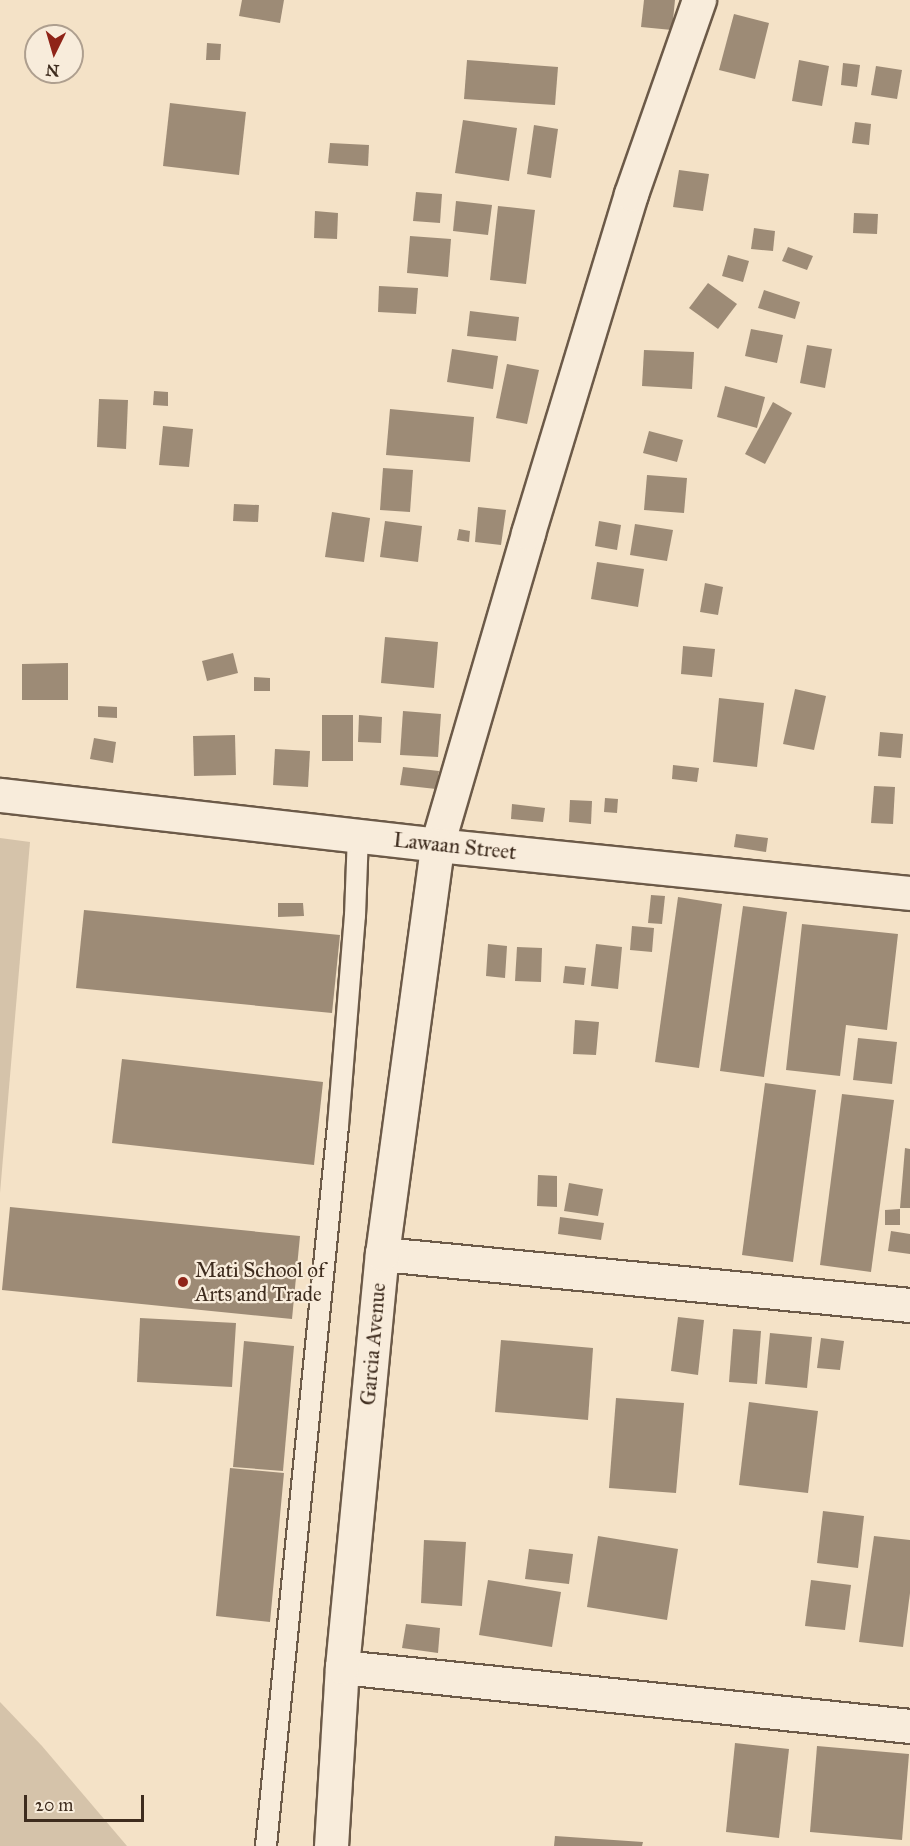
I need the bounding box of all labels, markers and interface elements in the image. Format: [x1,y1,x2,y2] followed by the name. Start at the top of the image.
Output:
[24,24,84,84] north arrow
[45,60,60,80] text: N
[392,827,518,865] street label: Lawaan Street
[195,1257,325,1307] place label: Mati School of Arts and Trade
[176,1275,190,1289] marker: Mati School of Arts and Trade
[355,1282,391,1406] street label: Garcia Avenue
[27,1783,147,1821] scale bar
[35,1794,73,1816] text: 20 m

